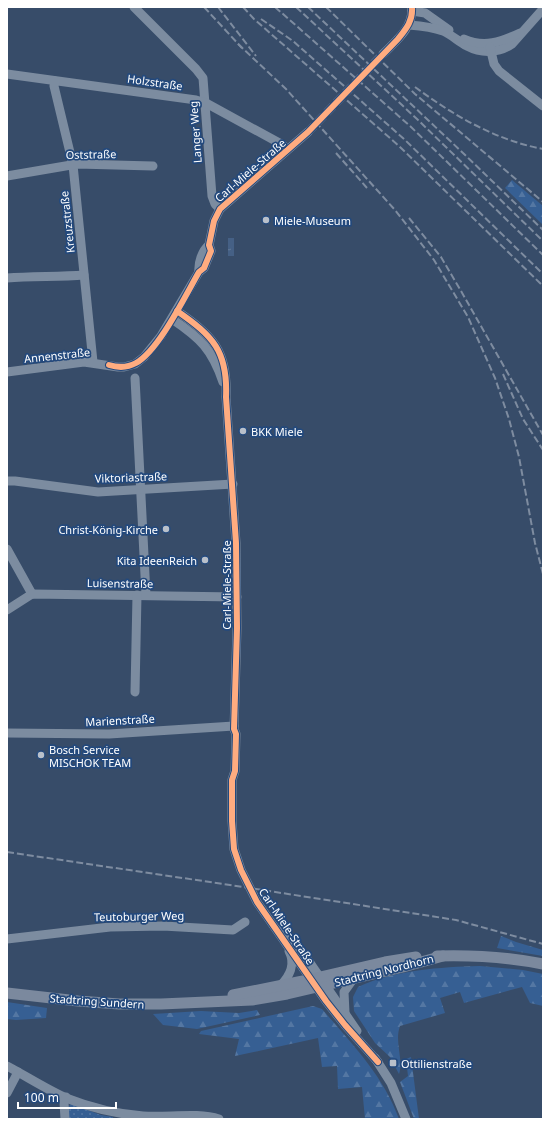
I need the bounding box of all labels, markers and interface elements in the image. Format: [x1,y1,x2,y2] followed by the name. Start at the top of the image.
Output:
[126,71,184,93] street label: Holzstraße
[185,101,205,163] street label: Langer Weg
[211,135,289,205] street label: Carl-Miele-Straße
[66,146,116,162] street label: Oststraße
[56,190,78,254] street label: Kreuzstraße
[274,213,351,228] place label: Miele-Museum
[261,215,271,225] marker: Miele-Museum
[23,344,91,366] street label: Annenstraße
[251,424,303,439] place label: BKK Miele
[238,426,248,436] marker: BKK Miele
[95,468,167,486] street label: Viktoriastraße
[58,522,158,537] place label: Christ-König-Kirche
[161,524,171,534] marker: Christ-König-Kirche
[219,540,234,630] street label: Carl-Miele-Straße
[117,553,197,568] place label: Kita IdeenReich
[200,555,210,565] marker: Kita IdeenReich
[87,575,153,591] street label: Luisenstraße
[85,711,155,729] street label: Marienstraße
[49,742,131,770] place label: Bosch Service MISCHOK TEAM
[36,750,46,760] marker: Bosch Service MISCHOK TEAM
[256,885,318,967] street label: Carl-Miele-Straße
[94,908,184,924] street label: Teutoburger Weg
[333,950,435,990] street label: Stadtring Nordhorn
[49,990,145,1012] street label: Stadtring Sundern
[401,1056,472,1071] place label: Ottilienstraße
[388,1058,398,1068] marker: Ottilienstraße
[18,1084,116,1110] scale bar
[24,1089,59,1106] text: 100 m

